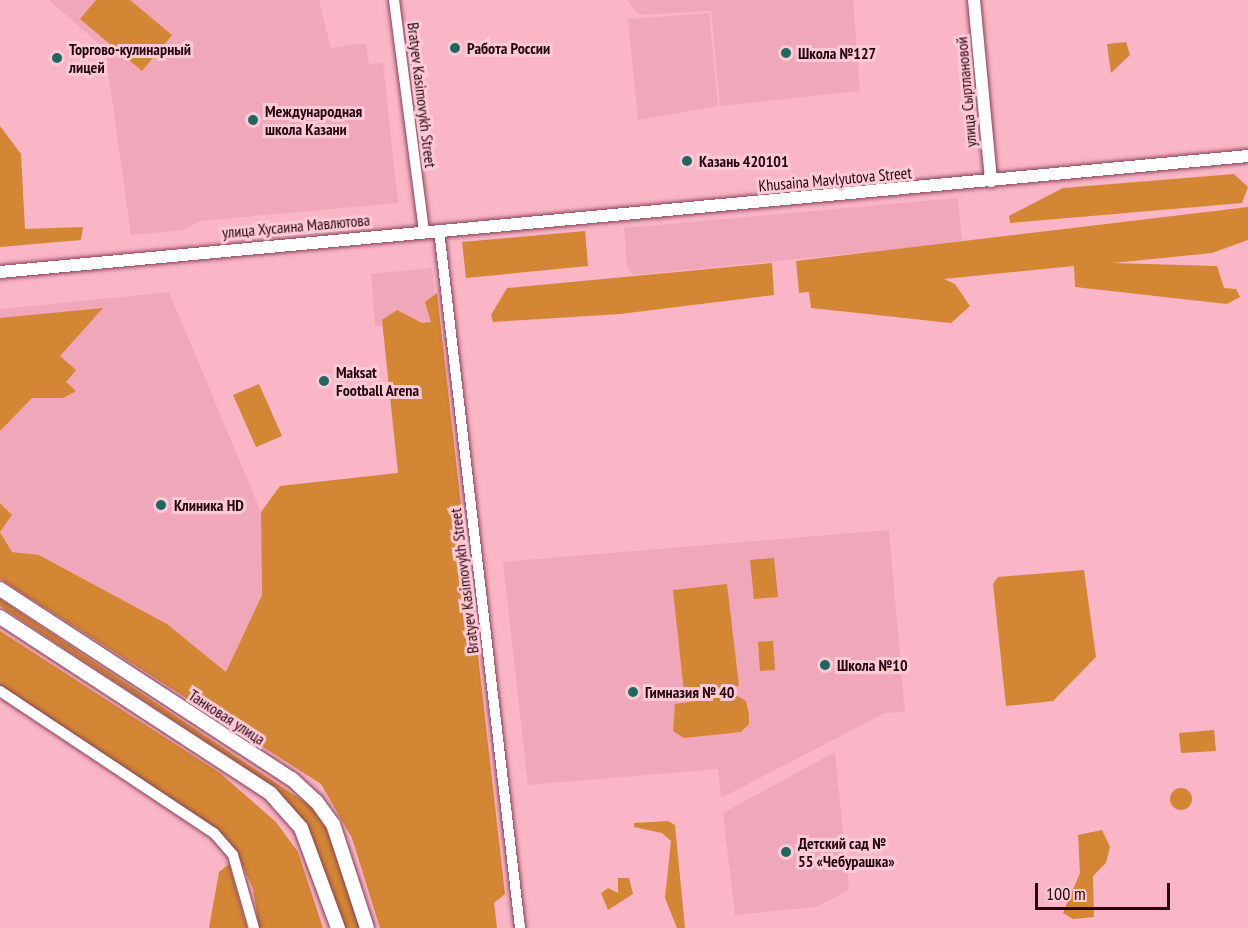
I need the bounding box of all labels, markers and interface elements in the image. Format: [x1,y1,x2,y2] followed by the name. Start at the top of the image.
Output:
[404,21,440,169] street label: Bratyev Kasimovykh Street
[952,36,980,148] street label: улица Сыртлановой
[467,38,550,58] place label: Работа России
[69,39,191,77] place label: Торгово-кулинарный лицей
[448,41,462,55] marker: Работа России
[798,43,876,63] place label: Школа №127
[779,46,793,60] marker: Школа №127
[50,51,64,65] marker: Торгово-кулинарный лицей
[265,101,362,139] place label: Международная школа Казани
[246,113,260,127] marker: Международная школа Казани
[699,151,789,171] place label: Казань 420101
[680,154,694,168] marker: Казань 420101
[758,163,912,195] street label: Khusaina Mavlyutova Street
[221,210,371,242] street label: улица Хусаина Мавлютова
[336,362,420,400] place label: Maksat Football Arena
[317,374,331,388] marker: Maksat Football Arena
[174,495,244,515] place label: Клиника HD
[152,496,170,514] marker: Клиника HD
[446,507,482,655] street label: Bratyev Kasimovykh Street
[837,655,908,675] place label: Школа №10
[818,658,832,672] marker: Школа №10
[645,682,734,702] place label: Гимназия № 40
[185,685,269,749] street label: Танковая улица
[626,685,640,699] marker: Гимназия № 40
[798,833,895,871] place label: Детский сад № 55 «Чебурашка»
[779,845,793,859] marker: Детский сад № 55 «Чебурашка»
[1038,871,1173,909] scale bar
[1046,882,1086,905] text: 100 m

